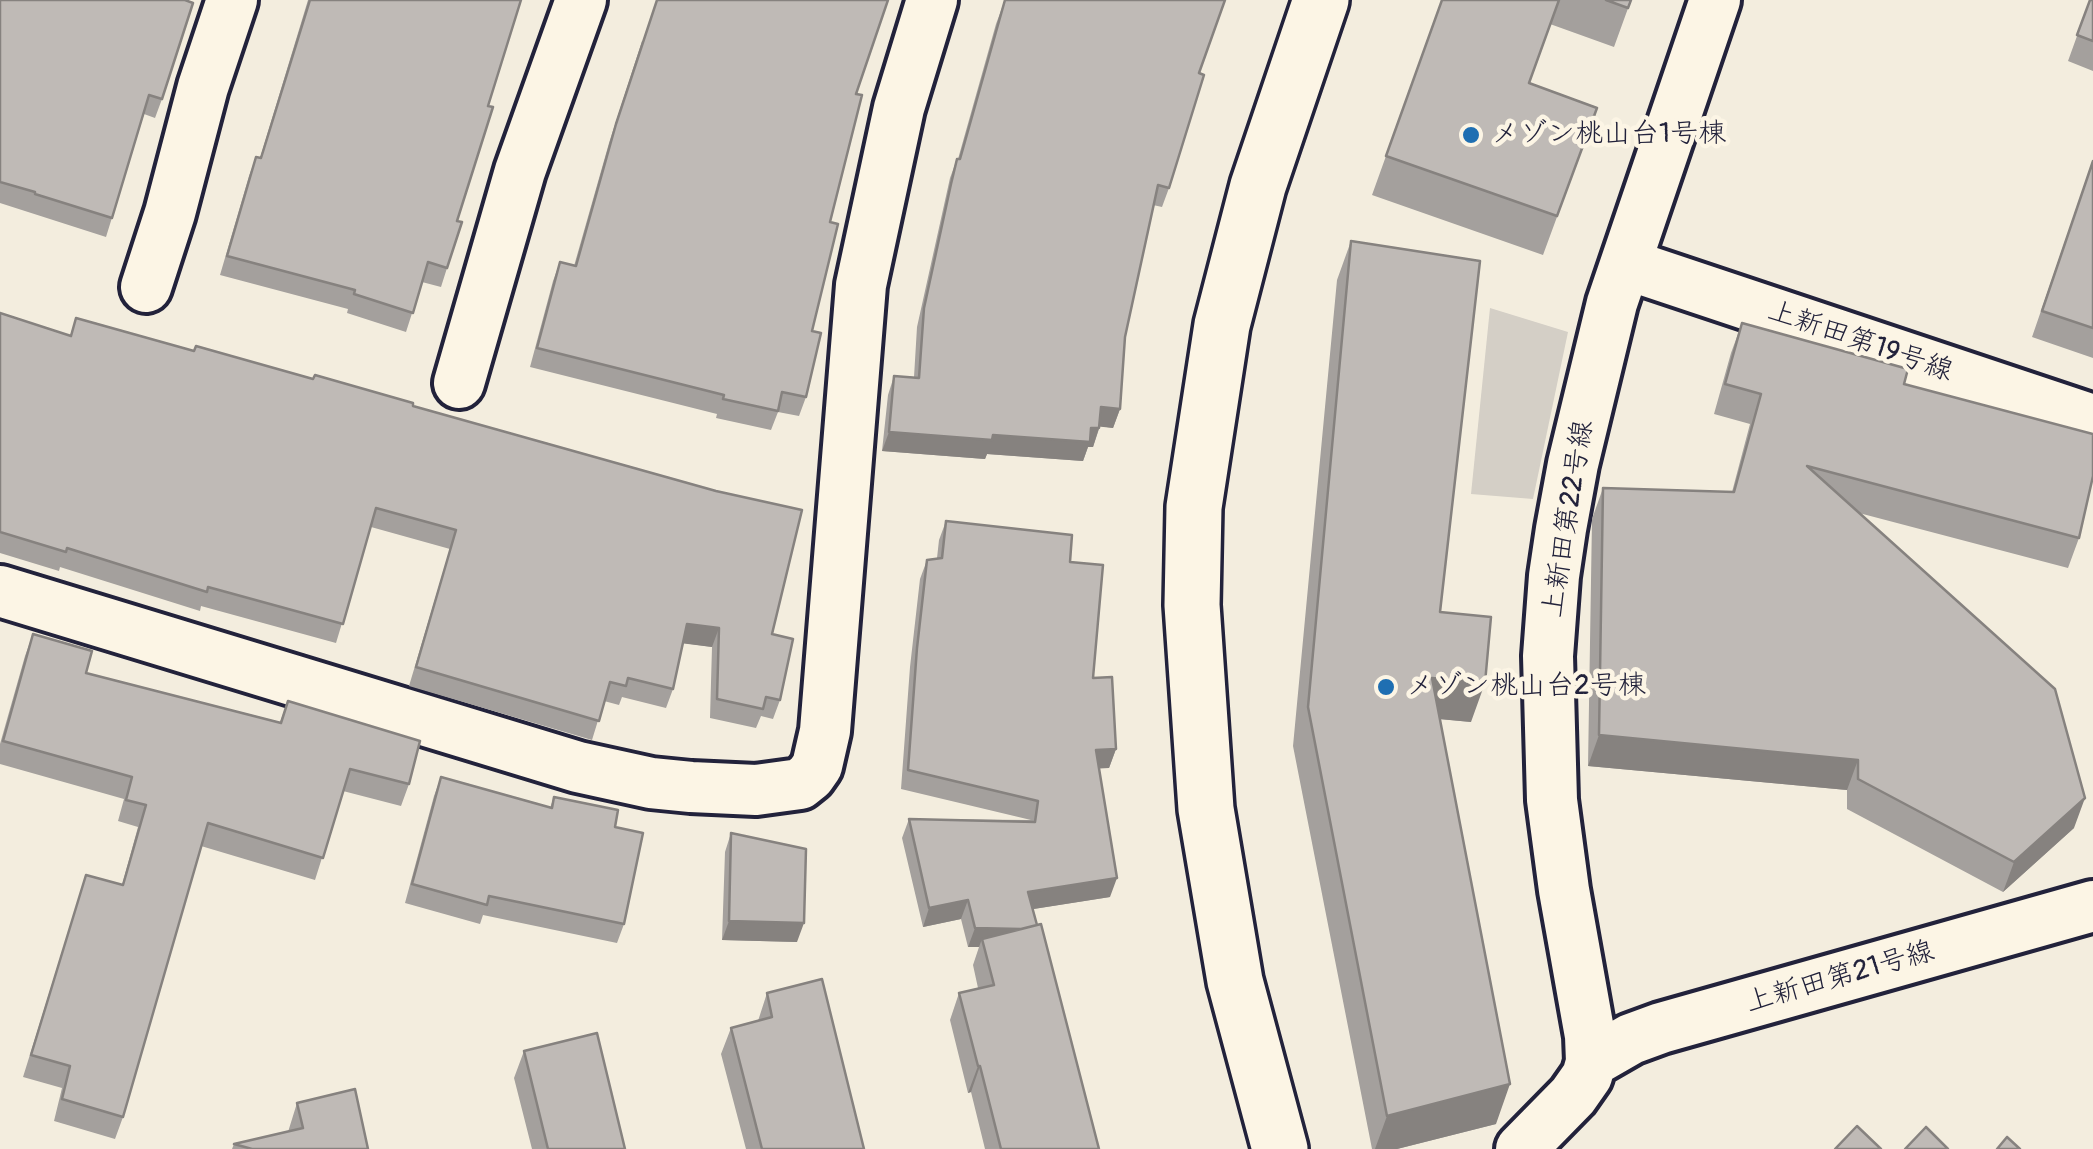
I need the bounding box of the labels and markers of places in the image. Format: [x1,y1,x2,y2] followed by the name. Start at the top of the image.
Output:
[1491,118,1726,152] place label: メゾン桃山台1号棟
[1460,124,1482,146] marker: メゾン桃山台1号棟
[1406,670,1646,704] place label: メゾン桃山台2号棟
[1375,676,1397,698] marker: メゾン桃山台2号棟

